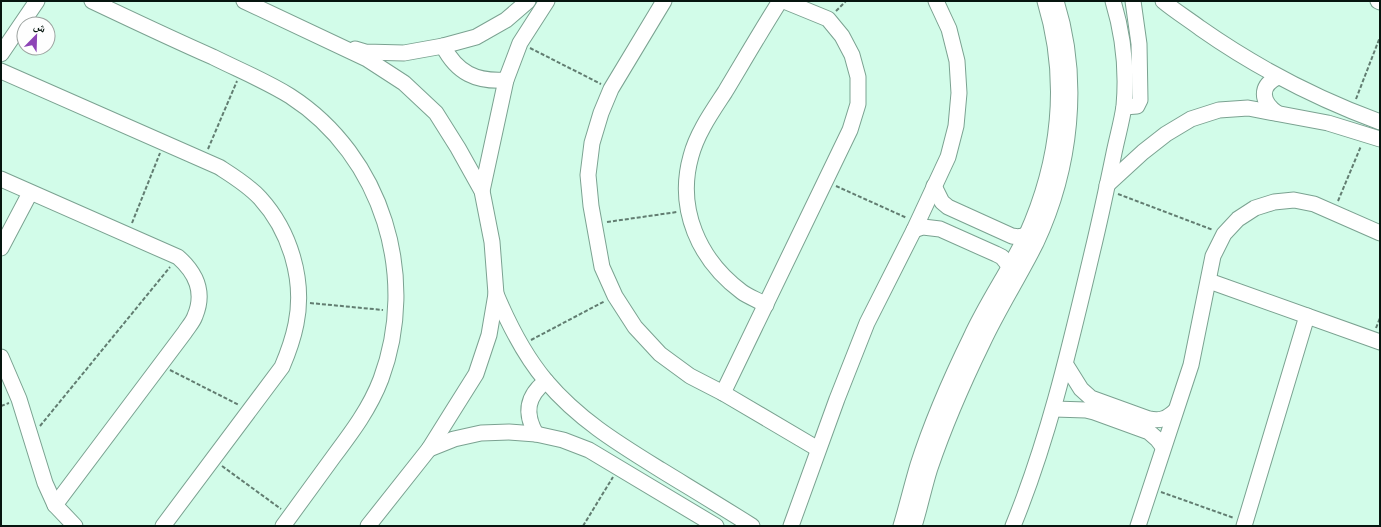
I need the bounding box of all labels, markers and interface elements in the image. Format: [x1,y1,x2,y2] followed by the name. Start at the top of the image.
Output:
[16,16,56,56] north arrow
[31,17,49,37] text: ش

